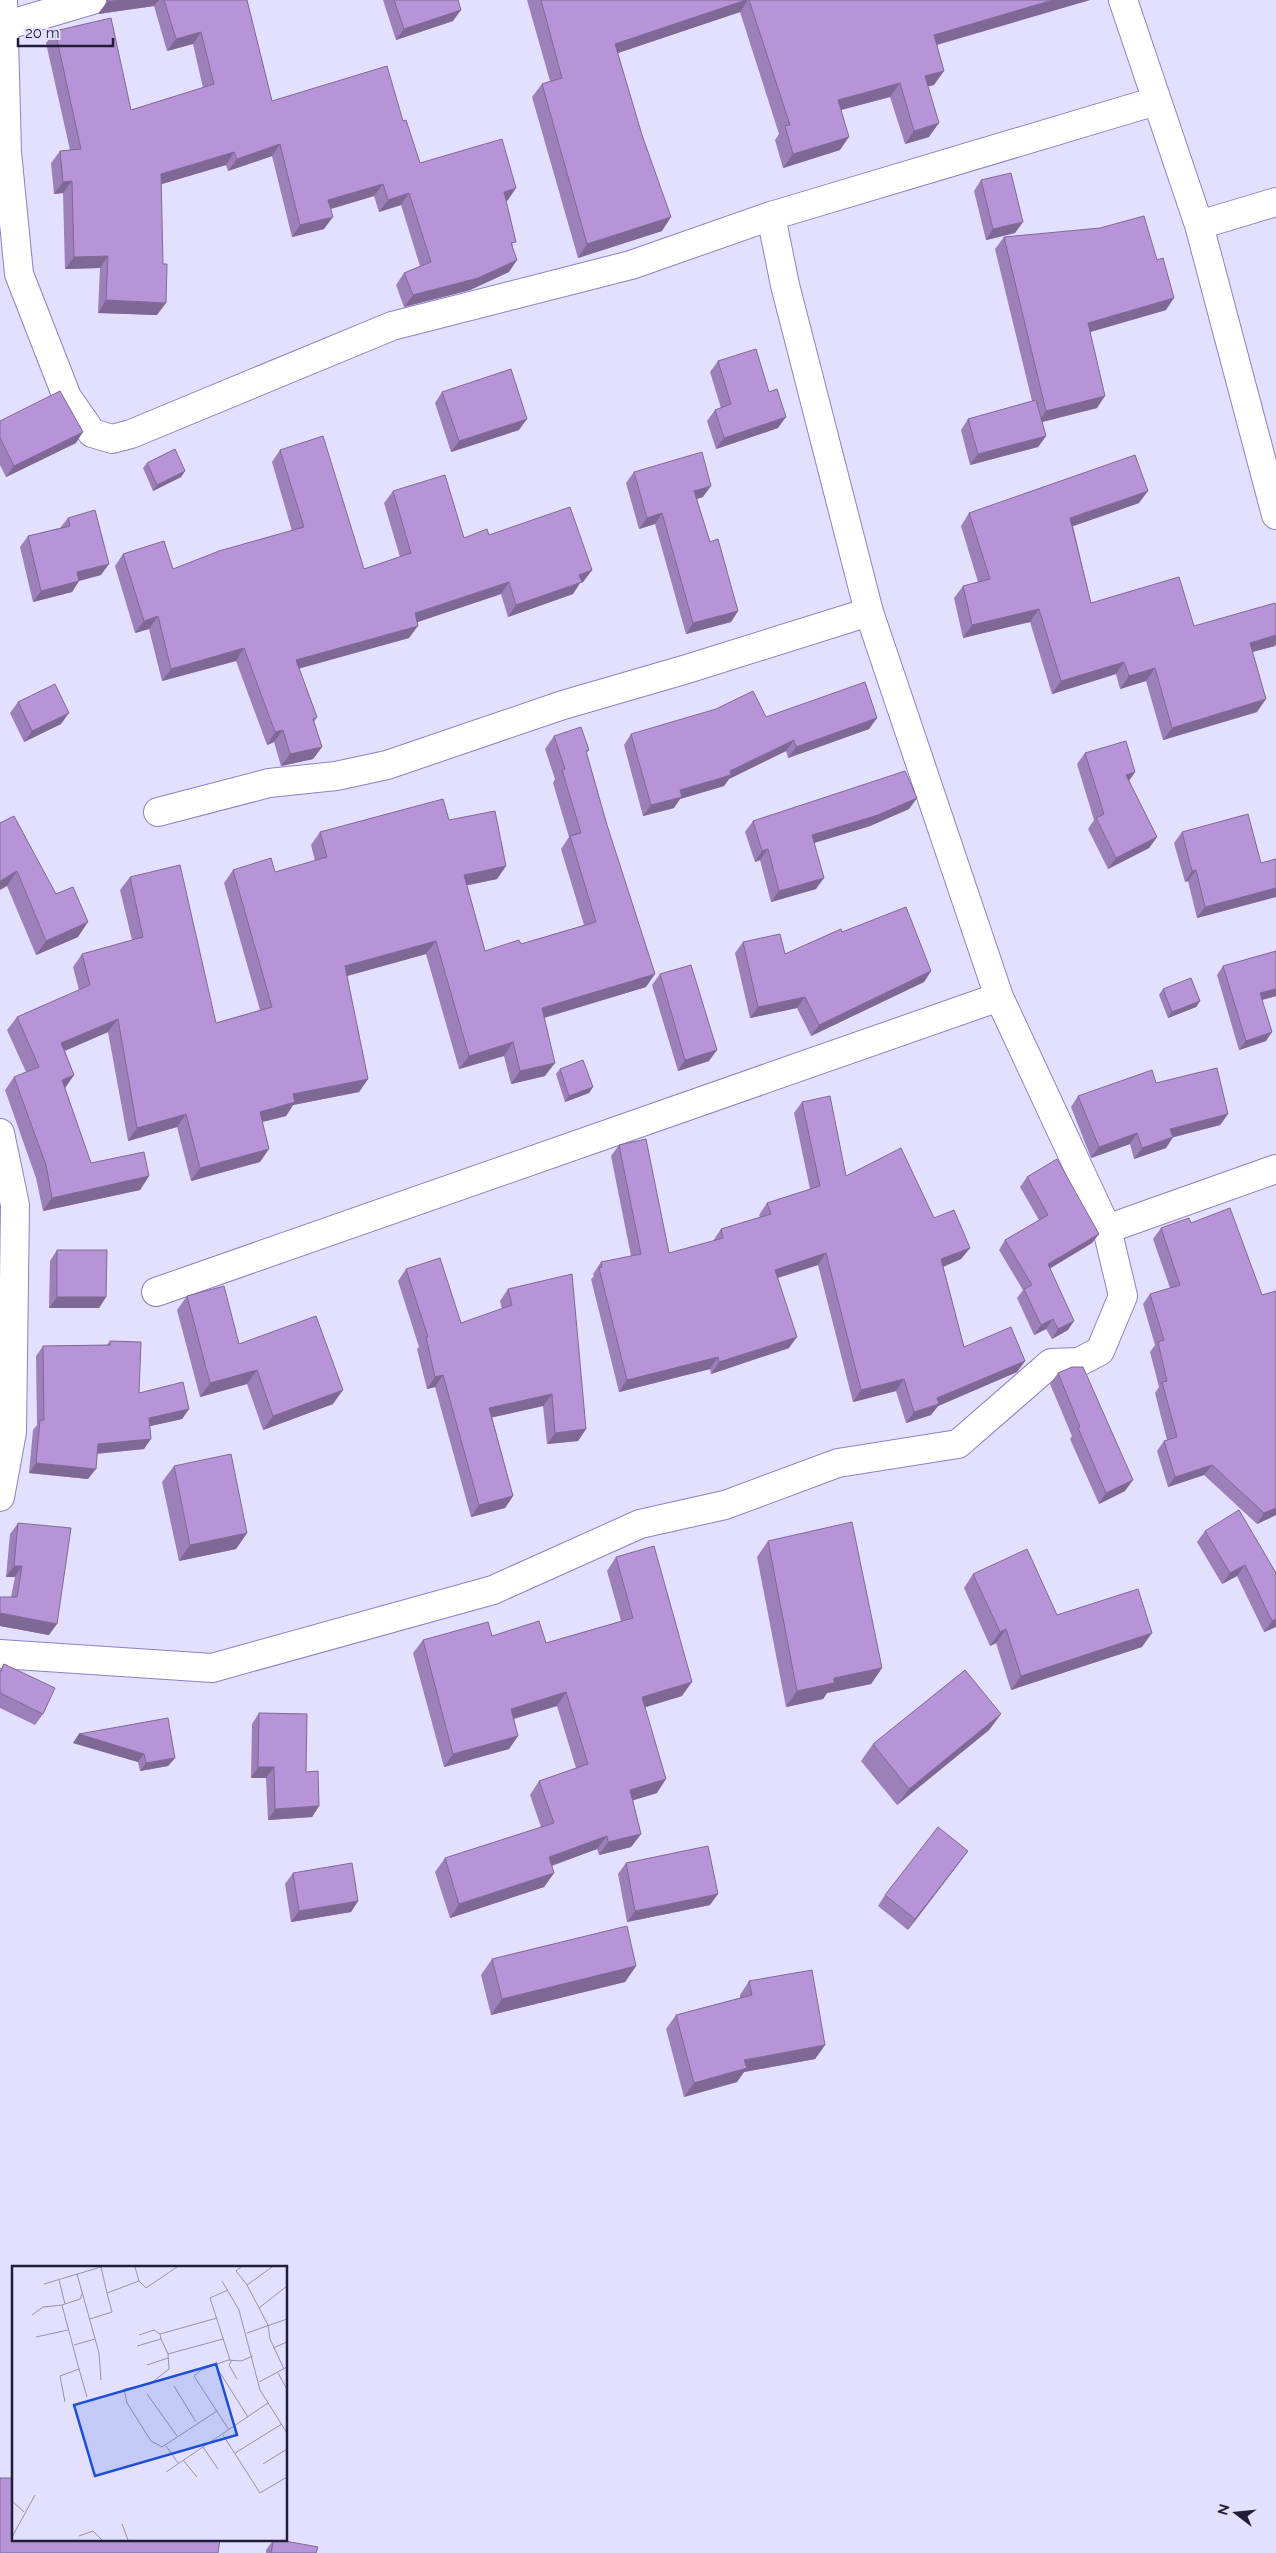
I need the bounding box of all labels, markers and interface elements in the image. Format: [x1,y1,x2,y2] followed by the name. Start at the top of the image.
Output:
[18,15,112,47] scale bar
[25,24,60,42] text: 20 m
[12,2266,288,2540] inset map
[1211,2488,1261,2538] north arrow
[1214,2502,1233,2517] text: N

